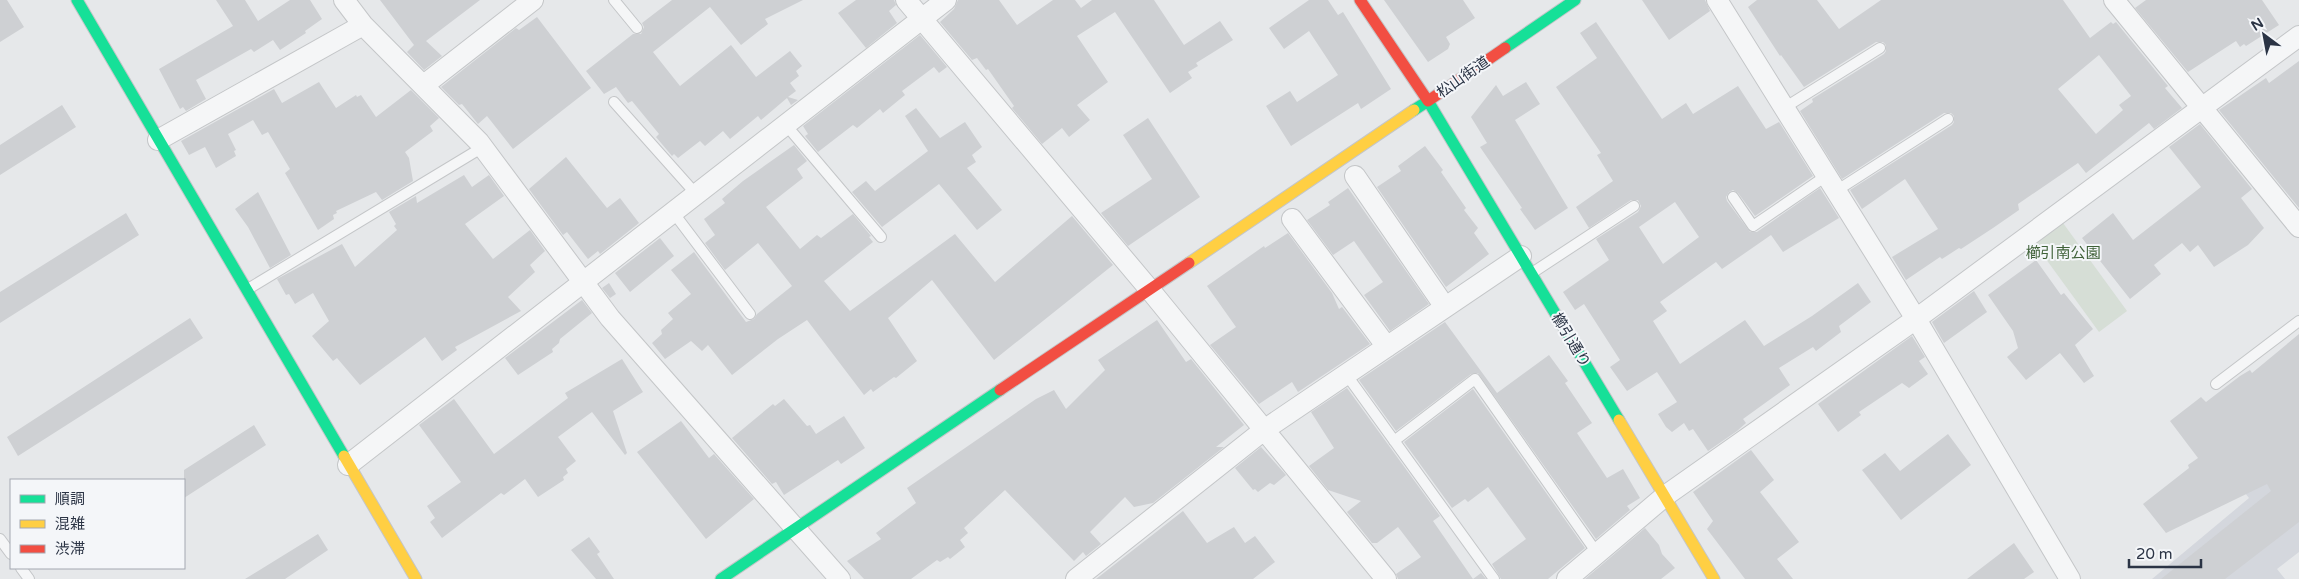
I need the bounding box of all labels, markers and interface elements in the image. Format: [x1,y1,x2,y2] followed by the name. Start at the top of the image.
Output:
[2239,10,2289,60] north arrow
[2248,14,2267,35] text: N
[1433,52,1493,102] street label: 松山街道
[2025,244,2101,262] park label: 櫛引南公園
[1548,310,1594,370] street label: 櫛引通り
[10,479,185,569] legend
[55,490,85,508] text: 順調
[55,515,85,533] text: 混雑
[2129,536,2202,568] scale bar
[55,540,85,558] text: 渋滞
[2136,545,2173,563] text: 20 m

